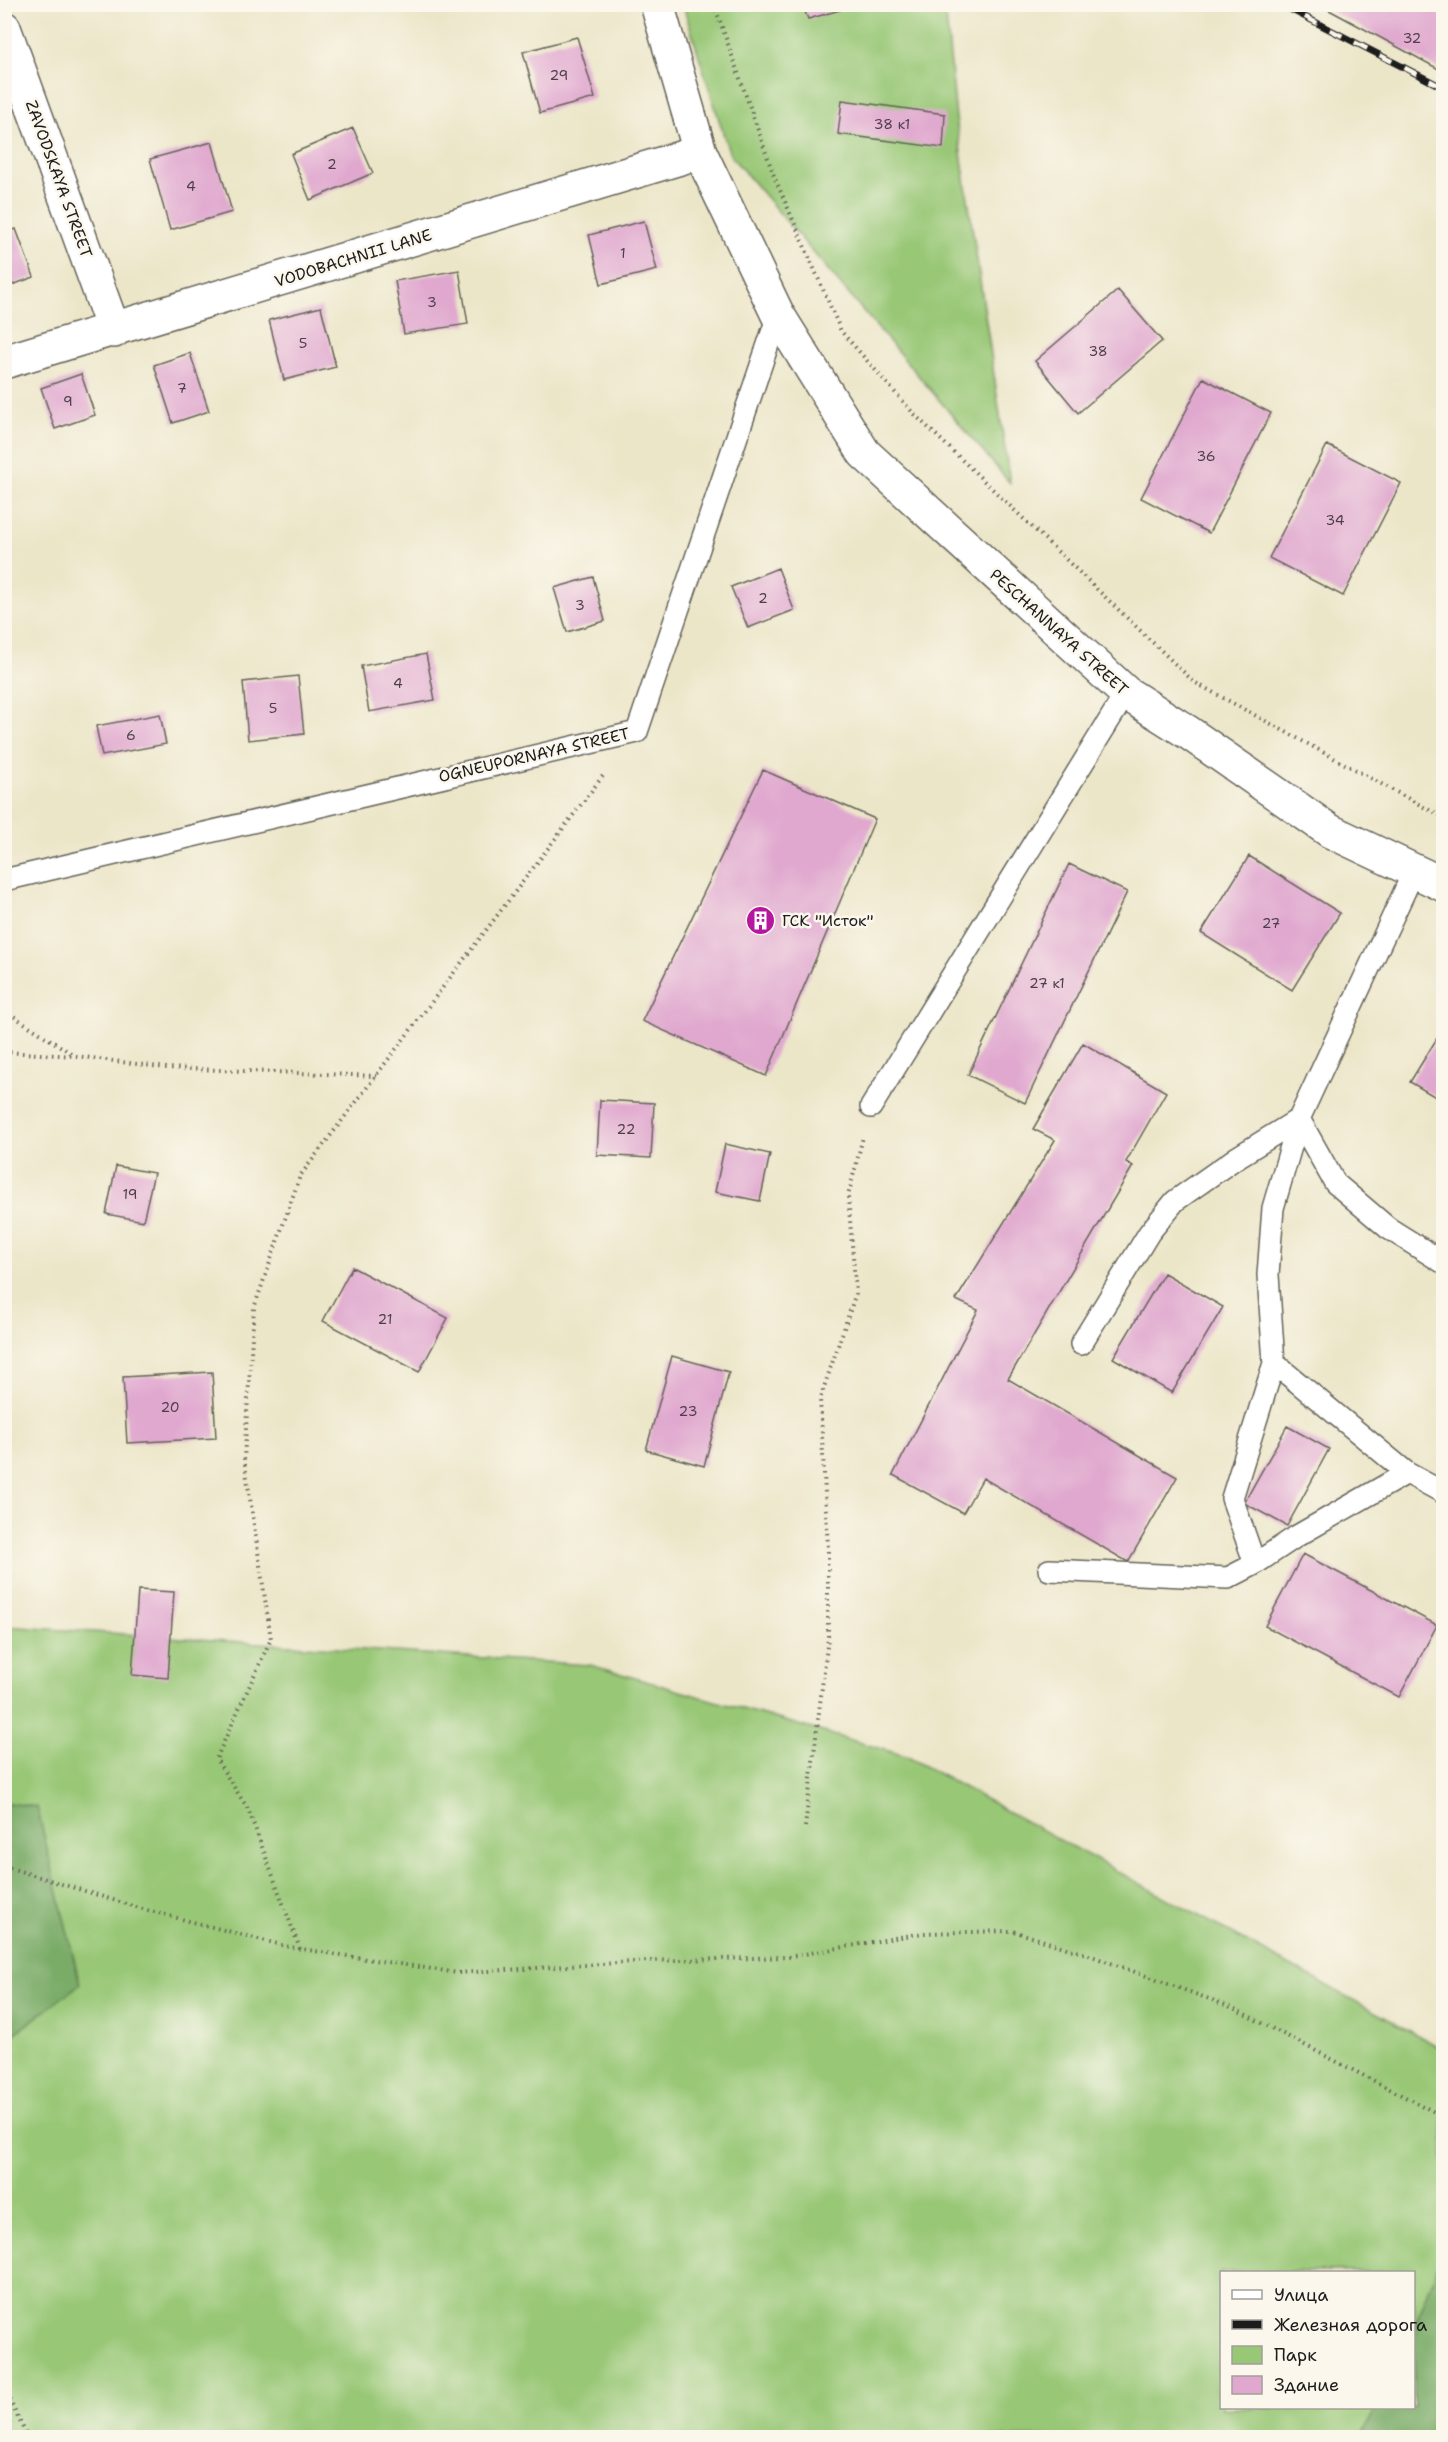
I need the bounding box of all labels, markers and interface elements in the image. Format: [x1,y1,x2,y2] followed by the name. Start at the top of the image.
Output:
[1403,29,1421,47] house number: 32
[550,66,568,84] house number: 29
[21,97,97,261] street label: ZAVODSKAYA STREET
[874,115,910,133] house number: 38 к1
[327,155,337,173] house number: 2
[186,177,196,195] house number: 4
[272,224,434,292] street label: VODOBACHNII LANE
[620,244,626,262] house number: 1
[427,293,437,311] house number: 3
[299,334,307,352] house number: 5
[1088,342,1108,360] house number: 38
[177,379,187,397] house number: 7
[63,392,73,410] house number: 9
[1196,447,1216,465] house number: 36
[1325,511,1345,529] house number: 34
[985,564,1133,700] street label: PESCHANNAYA STREET
[758,589,768,607] house number: 2
[575,596,585,614] house number: 3
[393,674,403,692] house number: 4
[269,699,277,717] house number: 5
[436,723,632,787] street label: OGNEUPORNAYA STREET
[126,726,136,744] house number: 6
[745,904,777,936] building icon: ГСК "Исток"
[782,910,874,931] place label: ГСК "Исток"
[1262,914,1280,932] house number: 27
[1029,974,1065,992] house number: 27 к1
[617,1120,635,1138] house number: 22
[122,1185,138,1203] house number: 19
[378,1310,392,1328] house number: 21
[160,1398,180,1416] house number: 20
[679,1402,697,1420] house number: 23
[1220,2271,1415,2409] legend
[1274,2283,1328,2307] text: Улица
[1274,2313,1427,2337] text: Железная дорога
[1274,2343,1317,2367] text: Парк
[1274,2373,1339,2397] text: Здание

